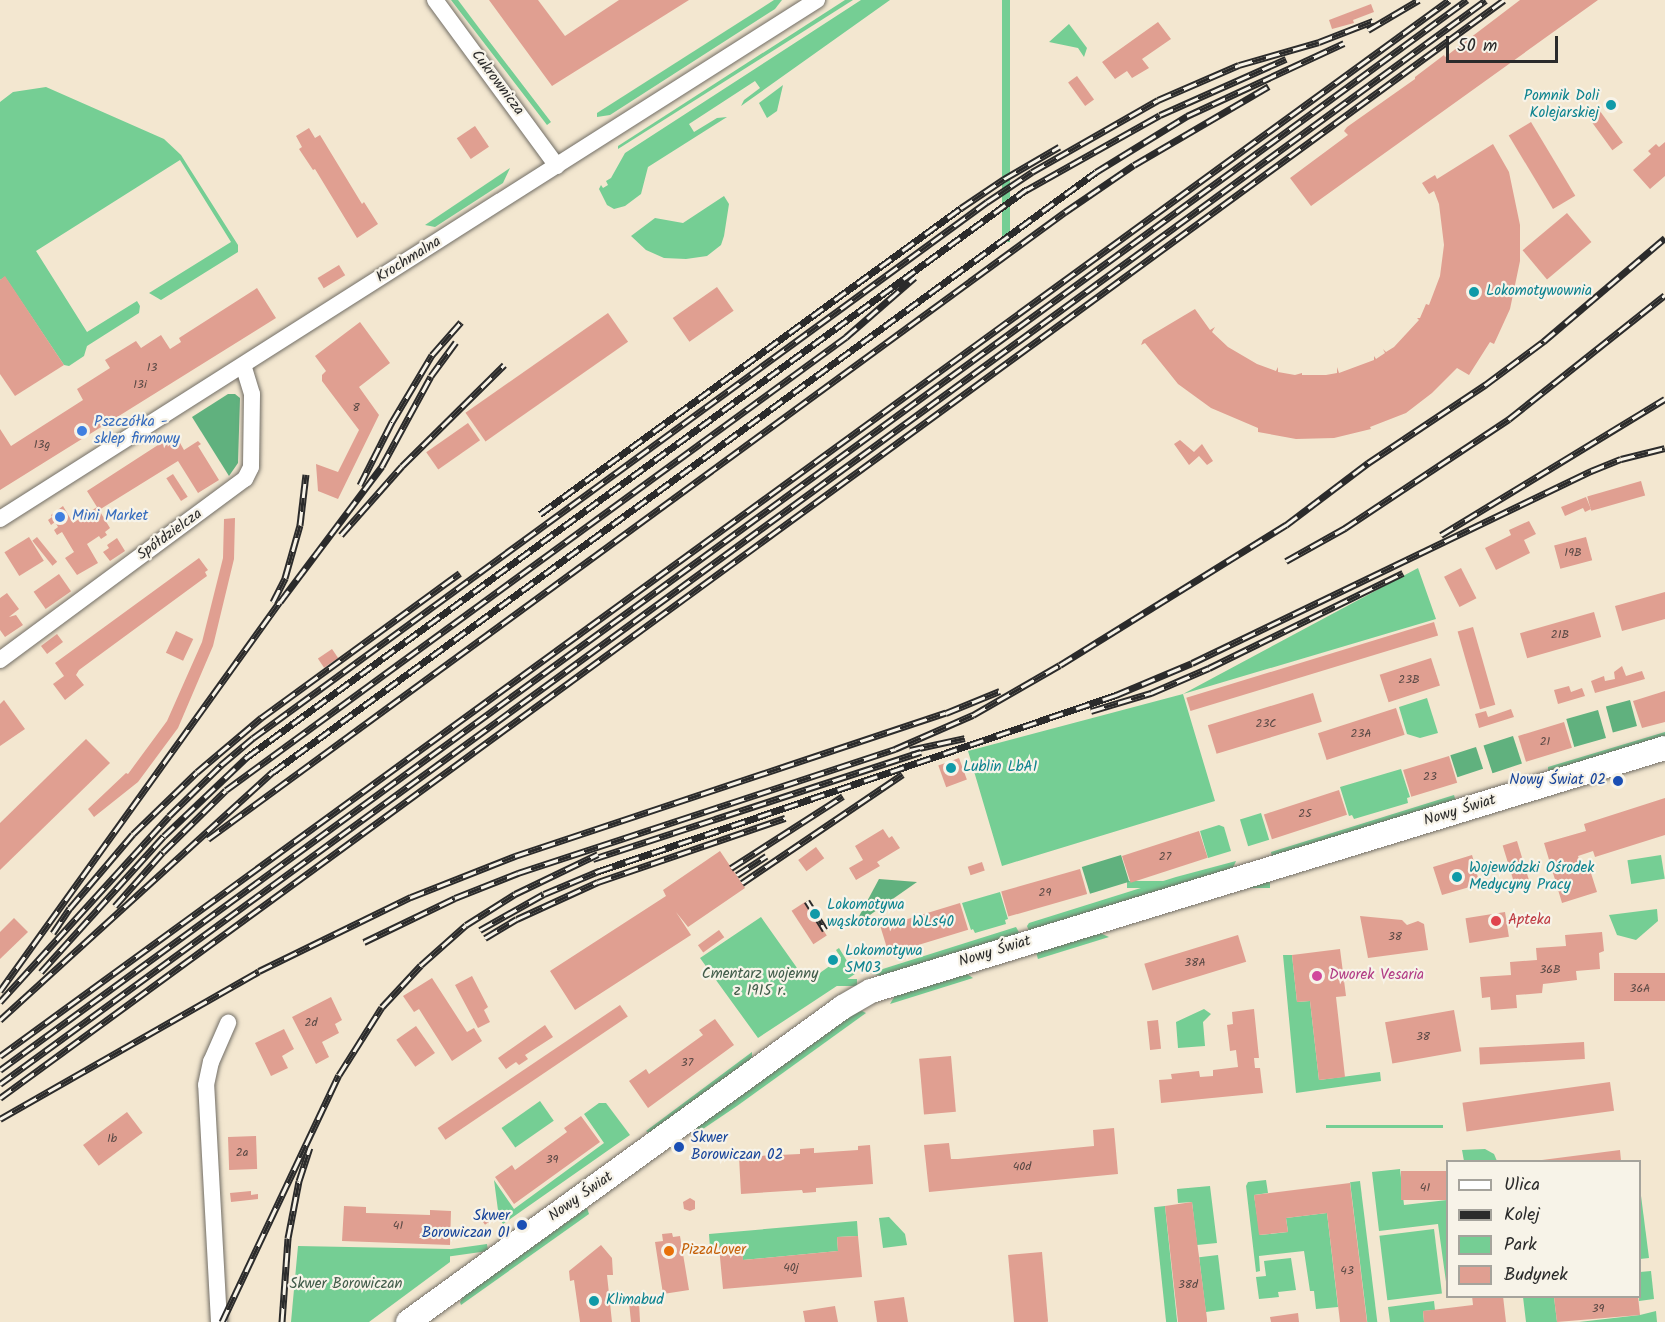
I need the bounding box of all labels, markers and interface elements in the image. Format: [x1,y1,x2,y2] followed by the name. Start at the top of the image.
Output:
[1449,24,1562,62] scale bar
[1457,32,1497,61] text: 50 m
[467,47,527,119] street label: Cukrownicza
[1524,87,1599,122] place label: Pomnik Doli Kolejarskiej
[1604,98,1618,112] marker: Pomnik Doli Kolejarskiej
[373,233,445,287] street label: Krochmalna
[1486,283,1592,301] place label: Lokomotywownia
[1467,285,1481,299] marker: Lokomotywownia
[147,361,157,375] house number: 13
[133,378,147,392] house number: 13i
[352,401,360,415] house number: 8
[94,413,180,448] place label: Pszczółka - sklep firmowy
[75,424,89,438] marker: Pszczółka - sklep firmowy
[34,438,50,452] house number: 13g
[134,505,206,565] street label: Spółdzielcza
[72,508,148,526] place label: Mini Market
[53,510,67,524] marker: Mini Market
[1564,546,1582,560] house number: 19B
[1551,628,1569,642] house number: 21B
[1398,673,1420,687] house number: 23B
[1255,717,1277,731] house number: 23C
[1350,727,1372,741] house number: 23A
[1540,735,1550,749] house number: 21
[963,759,1037,777] place label: Lublin LbA1
[944,761,958,775] marker: Lublin LbA1
[1423,770,1437,784] house number: 23
[1509,772,1606,790] place label: Nowy Świat 02
[1611,774,1625,788] marker: Nowy Świat 02
[1422,792,1498,830] street label: Nowy Świat
[1298,807,1312,821] house number: 25
[1159,850,1171,864] house number: 27
[1469,859,1594,894] place label: Wojewódzki Ośrodek Medycyny Pracy
[1450,870,1464,884] marker: Wojewódzki Ośrodek Medycyny Pracy
[1039,886,1051,900] house number: 29
[827,896,954,931] place label: Lokomotywa wąskotorowa WLs40
[808,907,822,921] marker: Lokomotywa wąskotorowa WLs40
[1508,912,1551,930] place label: Apteka
[1489,914,1503,928] marker: Apteka
[1388,930,1402,944] house number: 38
[957,933,1033,971] street label: Nowy Świat
[845,942,923,977] place label: Lokomotywa SM03
[826,953,840,967] marker: Lokomotywa SM03
[1184,956,1206,970] house number: 38A
[1539,963,1561,977] house number: 36B
[702,965,818,1000] park label: Cmentarz wojenny z 1915 r.
[1329,967,1424,985] place label: Dworek Vesaria
[1310,969,1324,983] marker: Dworek Vesaria
[1630,982,1650,996] house number: 36A
[305,1016,317,1030] house number: 2d
[1416,1030,1430,1044] house number: 38
[681,1056,693,1070] house number: 37
[691,1129,783,1164] place label: Skwer Borowiczan 02
[107,1132,117,1146] house number: 1b
[672,1140,686,1154] marker: Skwer Borowiczan 02
[236,1146,248,1160] house number: 2a
[546,1153,558,1167] house number: 39
[1013,1160,1031,1174] house number: 40d
[1446,1160,1641,1298] legend
[545,1168,617,1226] street label: Nowy Świat
[1504,1171,1540,1200] text: Ulica
[1420,1181,1430,1195] house number: 41
[1504,1201,1540,1230] text: Kolej
[422,1207,510,1242] place label: Skwer Borowiczan 01
[515,1218,529,1232] marker: Skwer Borowiczan 01
[393,1219,403,1233] house number: 41
[1504,1231,1537,1260] text: Park
[681,1242,746,1260] place label: PizzaLover
[662,1244,676,1258] marker: PizzaLover
[783,1261,799,1275] house number: 40j
[1504,1261,1568,1290] text: Budynek
[1340,1264,1354,1278] house number: 43
[290,1276,402,1294] park label: Skwer Borowiczan
[1178,1278,1198,1292] house number: 38d
[606,1292,664,1310] place label: Klimabud
[587,1294,601,1308] marker: Klimabud
[1592,1302,1604,1316] house number: 39

